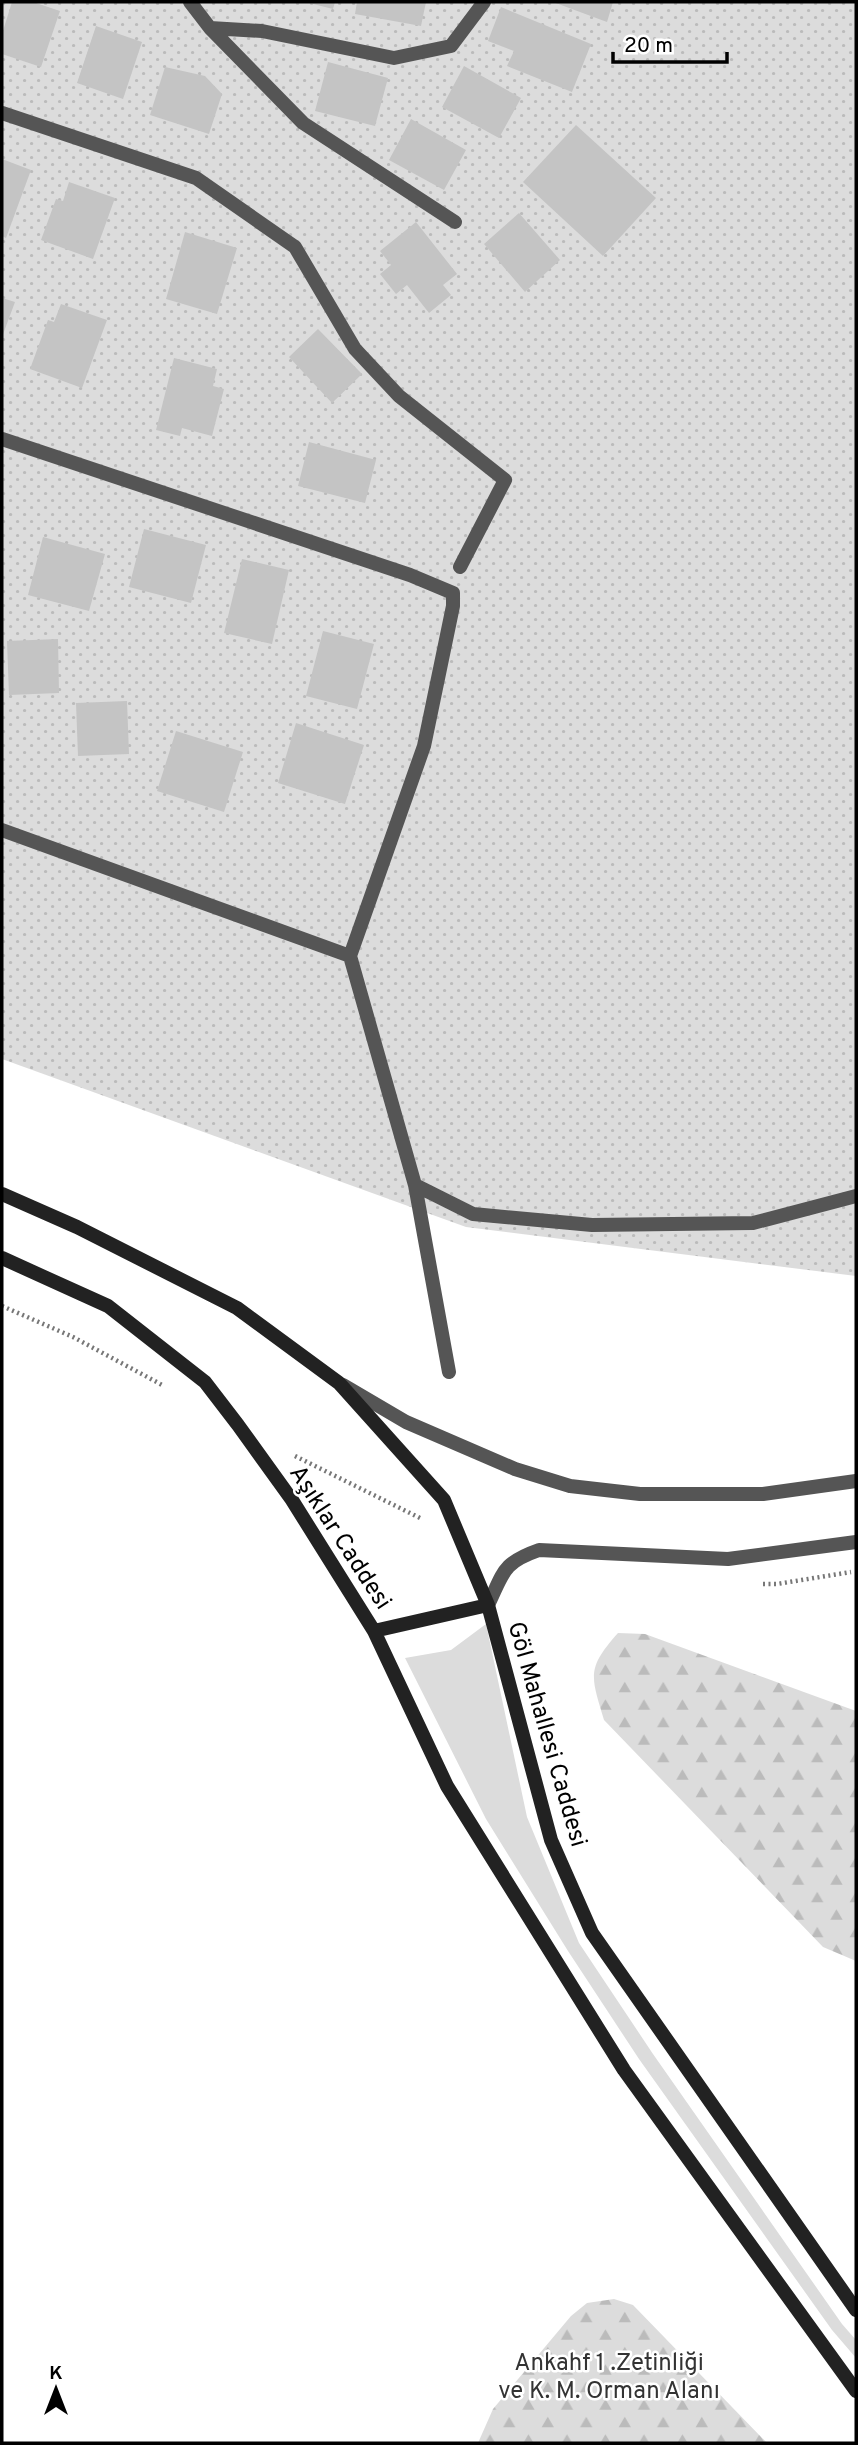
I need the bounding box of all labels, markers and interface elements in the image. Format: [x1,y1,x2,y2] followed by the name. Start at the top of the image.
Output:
[613,21,727,65] scale bar
[624,33,673,60] text: 20 m
[282,1460,397,1616] street label: Aşıklar Caddesi
[500,1618,593,1851] street label: Göl Mahallesi Caddesi
[498,2349,720,2407] park label: Ankahf 1 .Zetinliği ve K. M. Orman Alanı
[21,2354,91,2424] north arrow
[49,2362,63,2386] text: K

